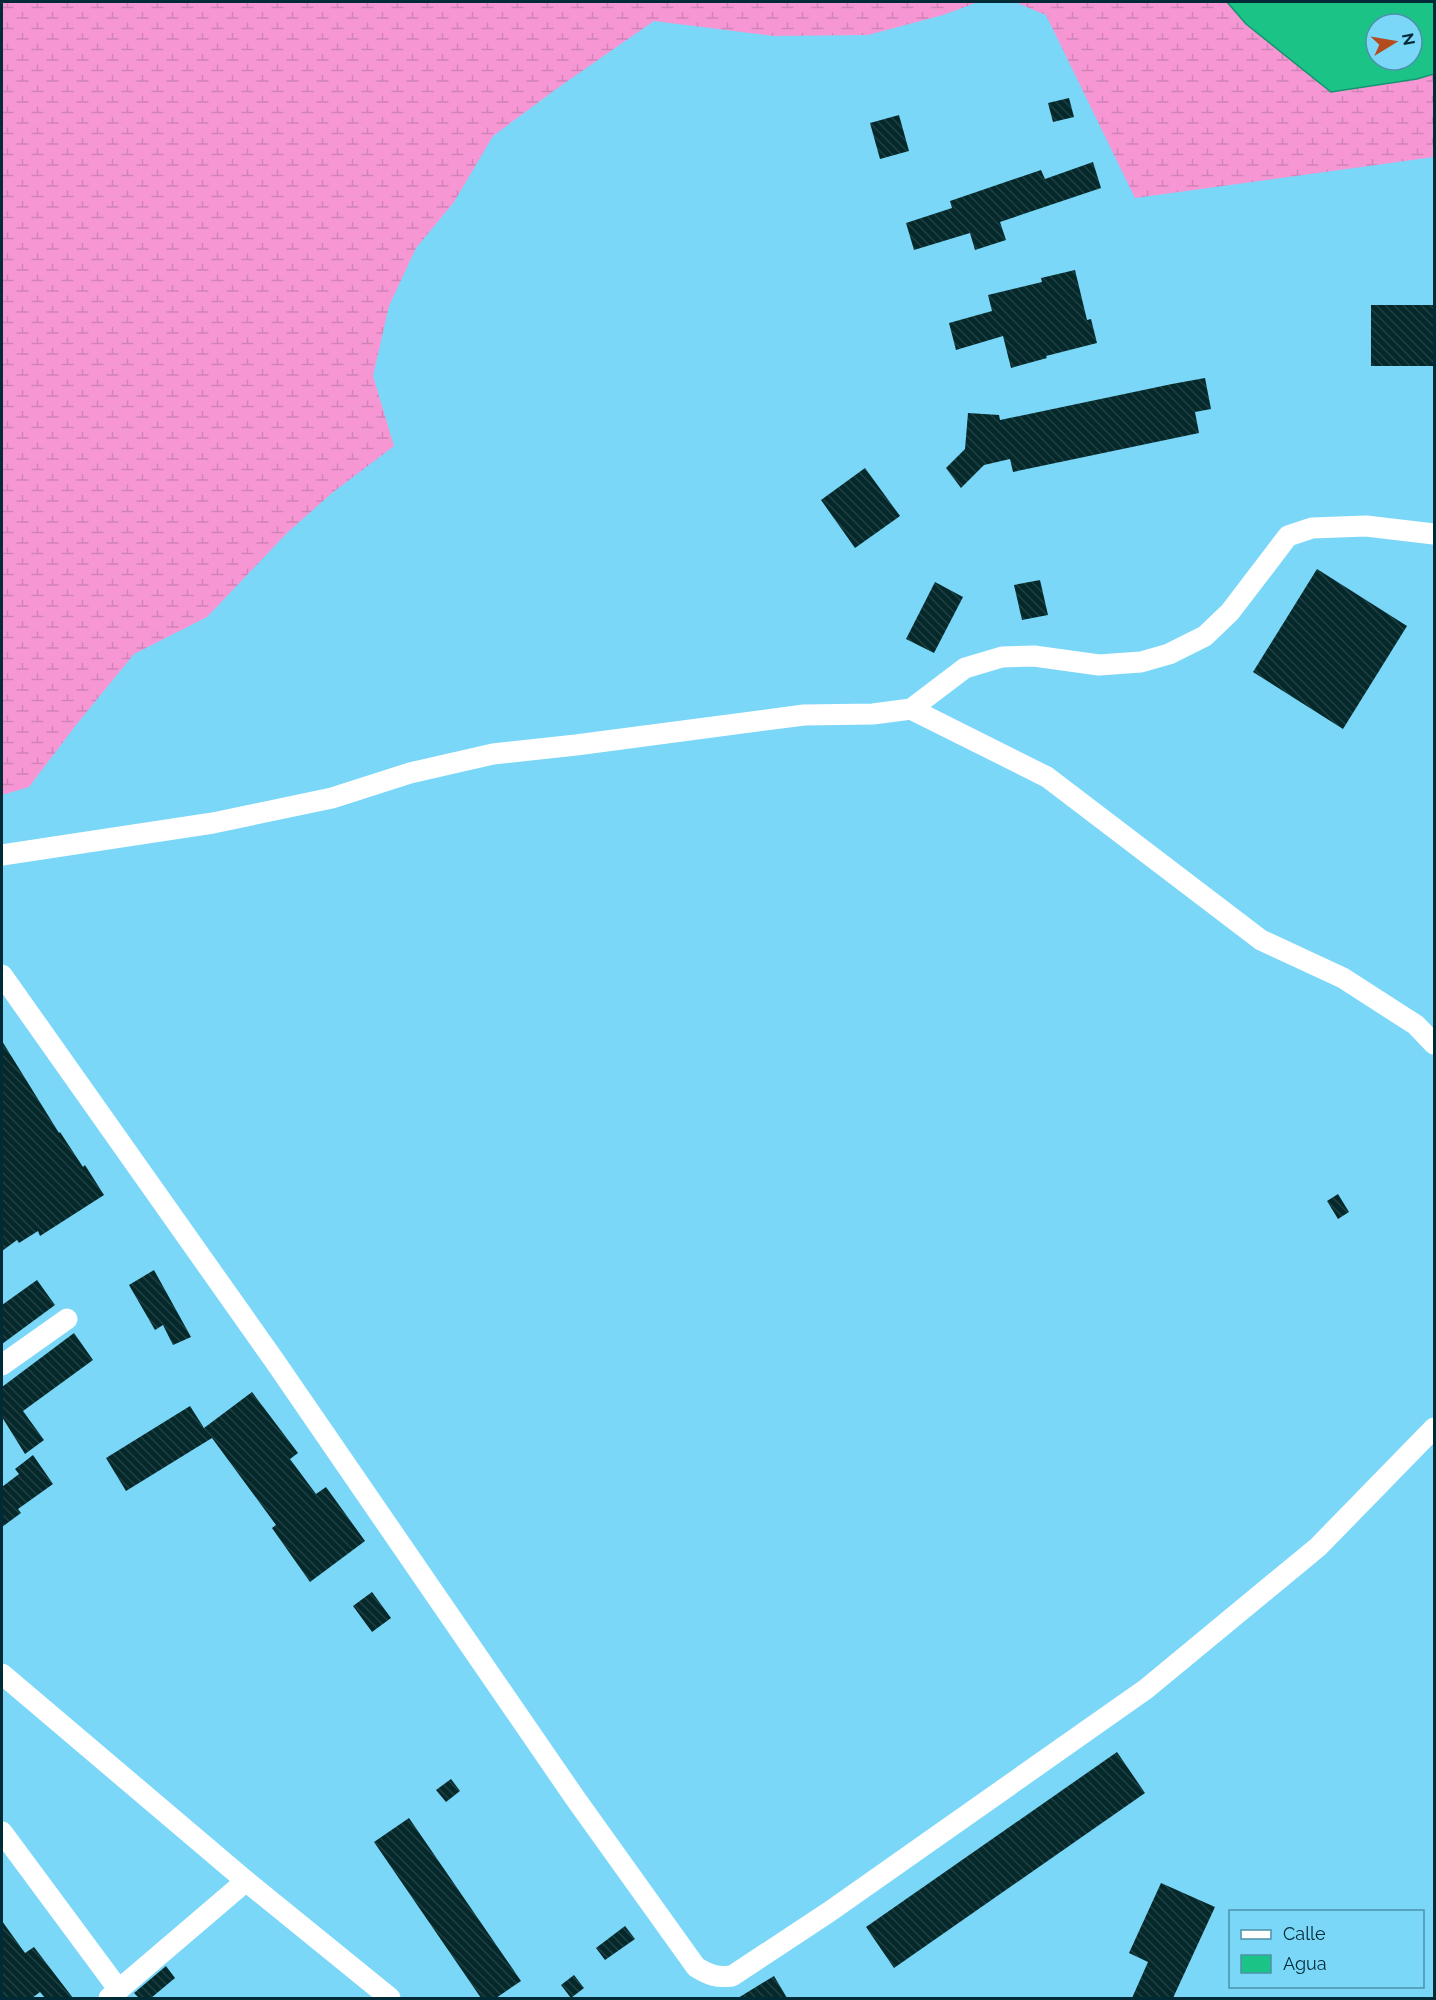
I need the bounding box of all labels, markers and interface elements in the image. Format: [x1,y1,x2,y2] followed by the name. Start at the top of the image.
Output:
[1364,12,1424,72] north arrow
[1398,31,1419,47] text: N
[1229,1910,1424,1988] legend
[1283,1923,1326,1944] text: Calle
[1283,1953,1327,1974] text: Agua

